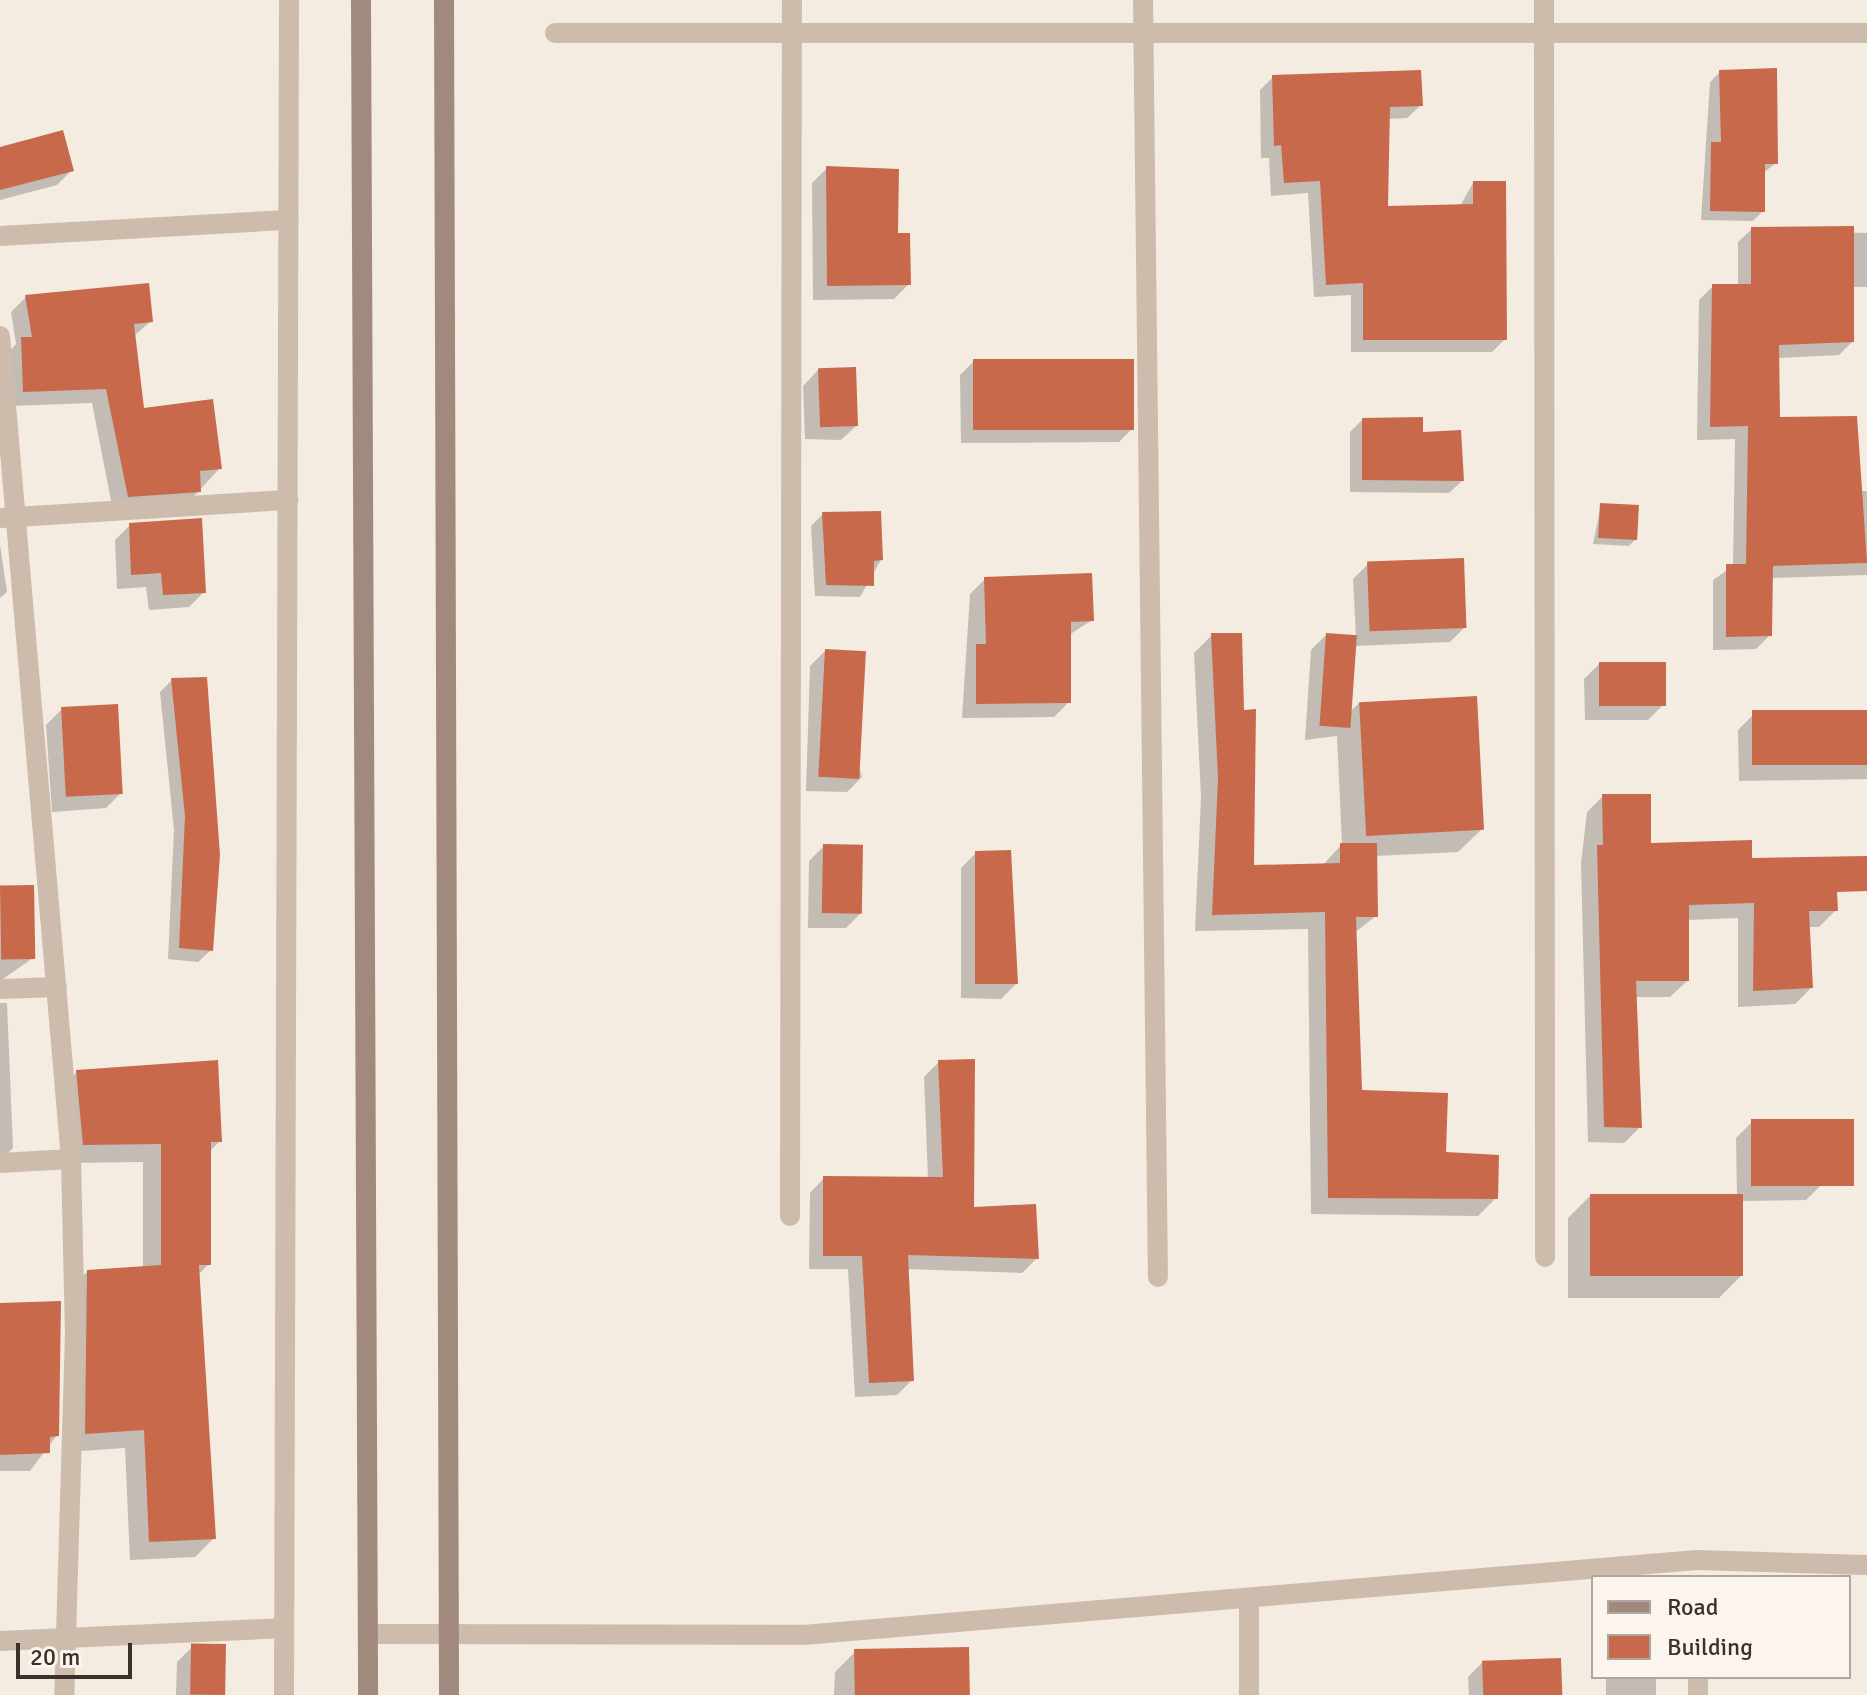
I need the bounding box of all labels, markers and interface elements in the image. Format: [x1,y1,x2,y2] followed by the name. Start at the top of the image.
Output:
[1591,1575,1851,1679] legend
[1667,1592,1718,1622] text: Road
[20,1627,136,1677] scale bar
[1667,1632,1753,1662] text: Building
[30,1642,80,1672] text: 20 m

